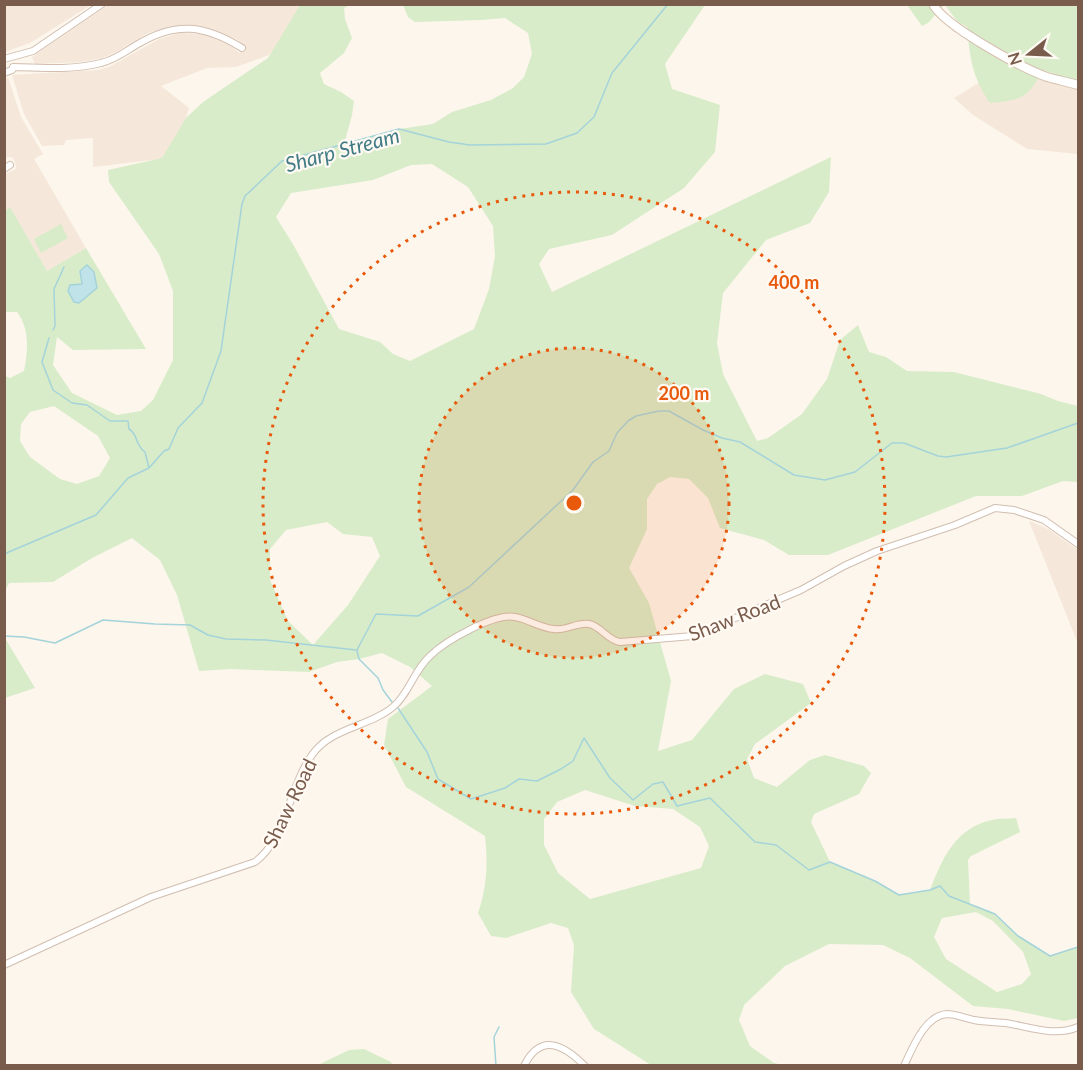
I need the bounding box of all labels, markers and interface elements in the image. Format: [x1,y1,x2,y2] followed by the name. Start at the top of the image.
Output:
[999,24,1059,84] north arrow
[1003,50,1025,68] text: N
[282,122,402,176] water label: Sharp Stream
[769,271,819,293] text: 400 m
[659,382,709,404] text: 200 m
[564,493,584,513] centre of rings
[685,589,783,645] street label: Shaw Road
[257,754,321,852] street label: Shaw Road

